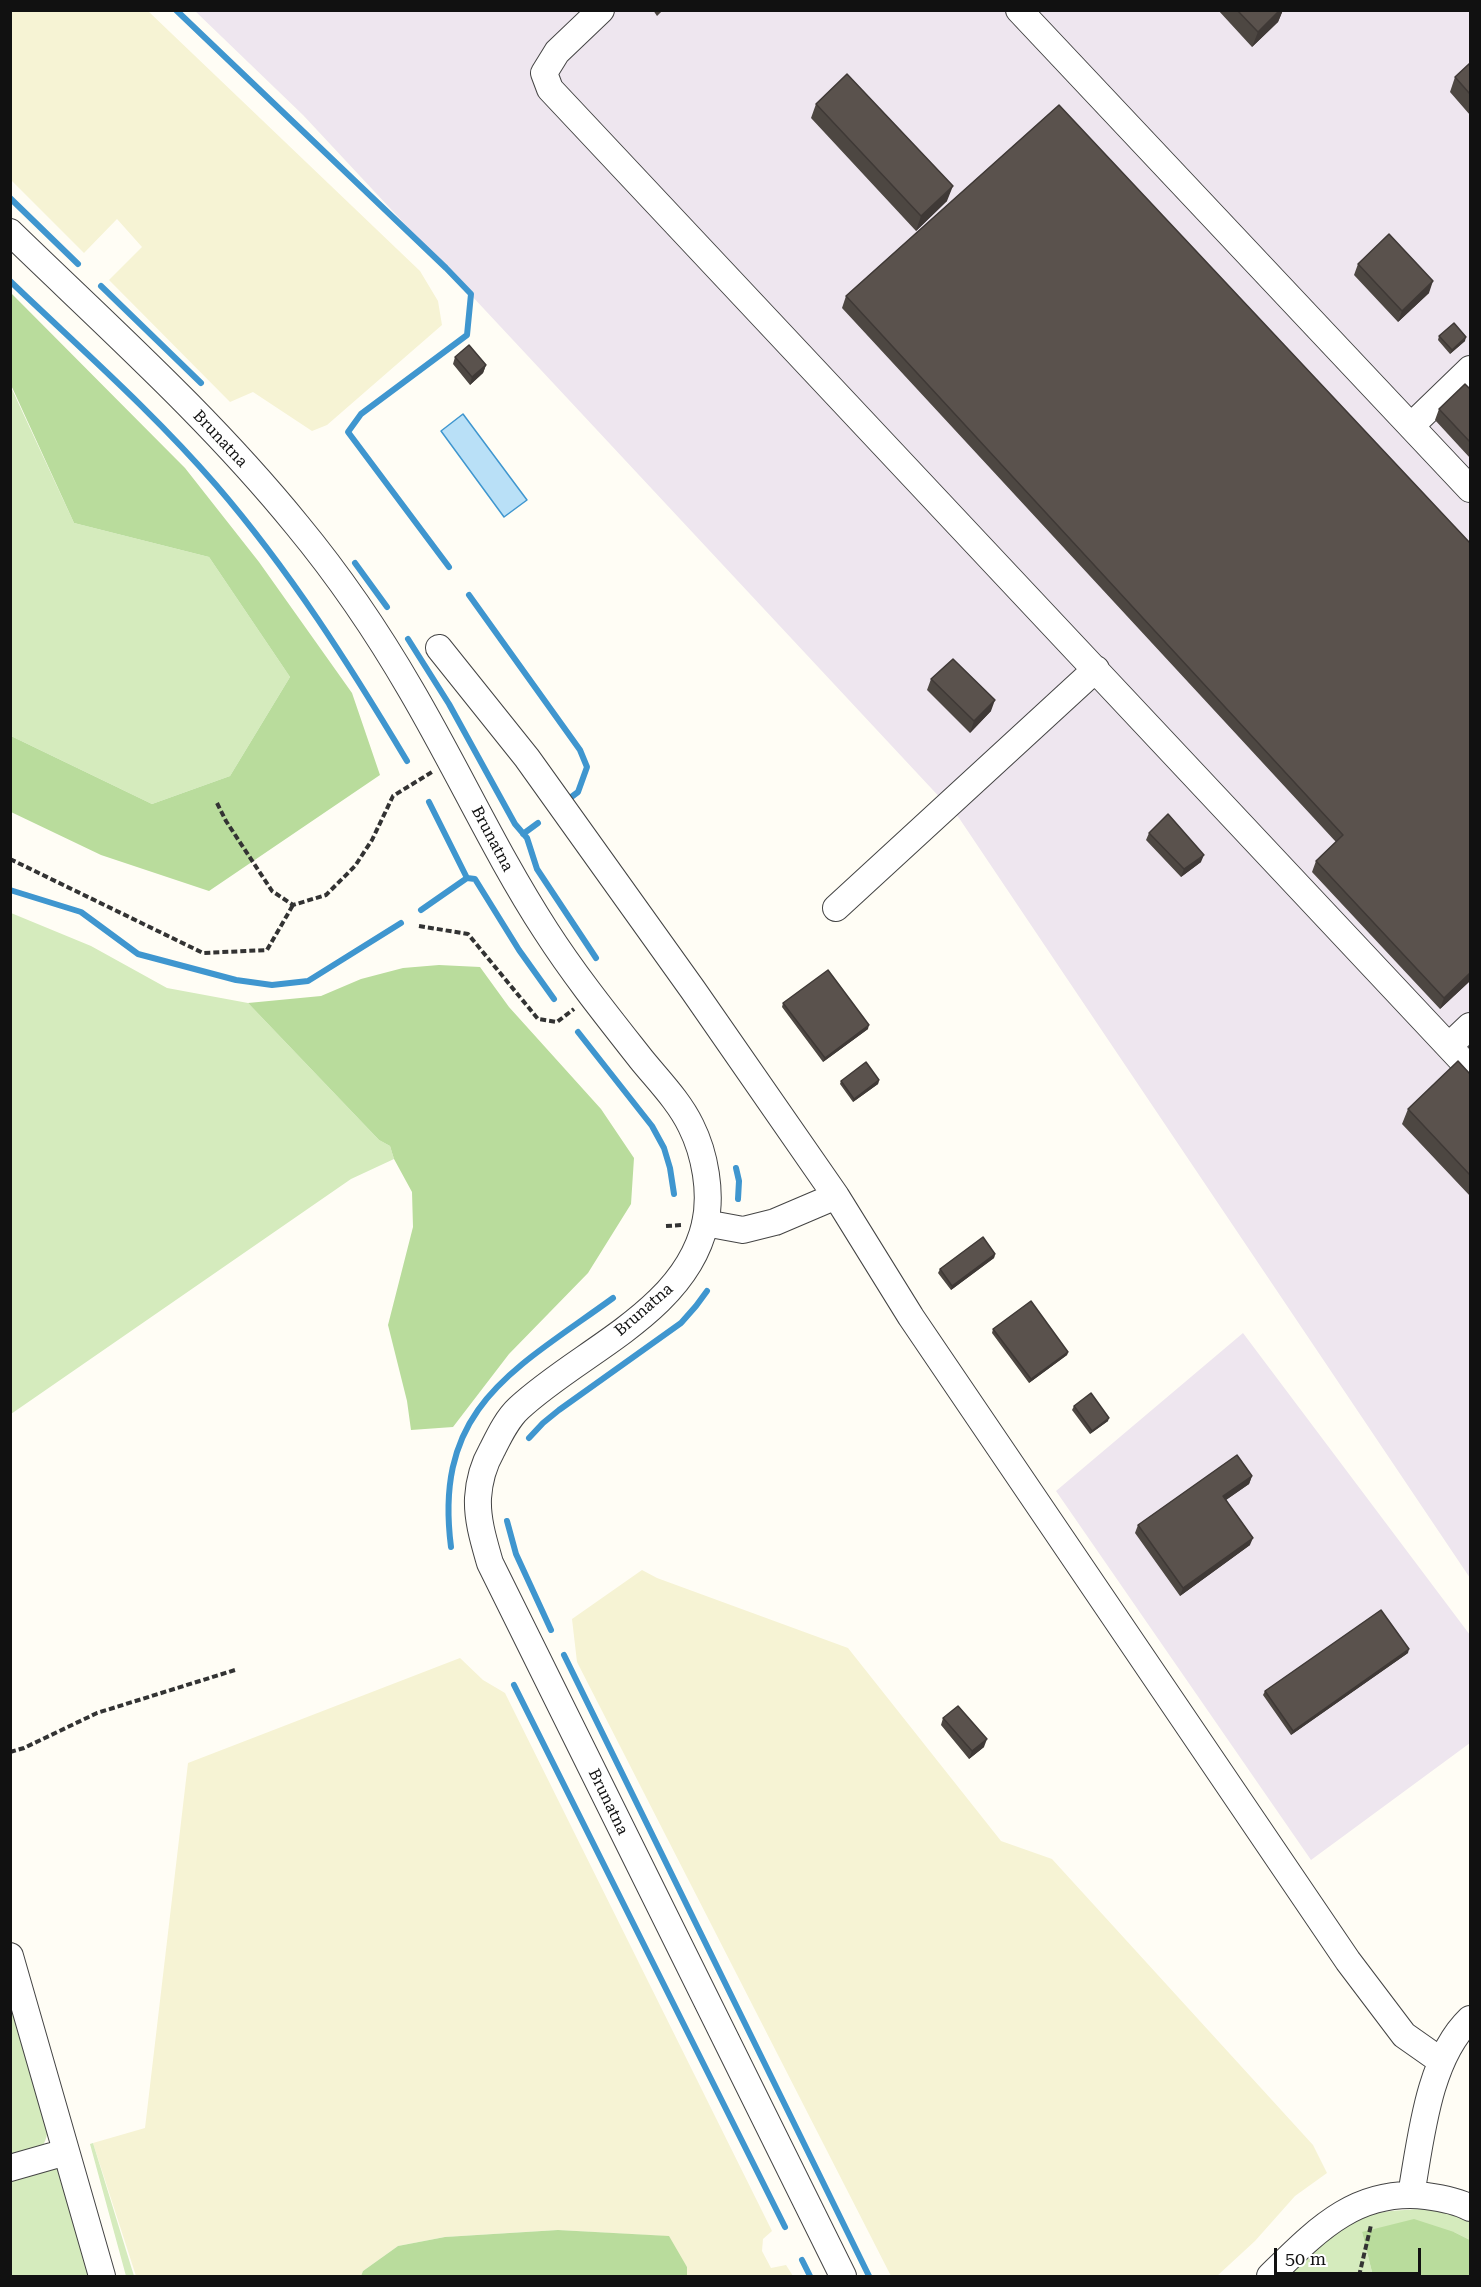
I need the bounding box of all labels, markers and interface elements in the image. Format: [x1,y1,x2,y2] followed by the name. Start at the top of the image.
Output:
[189,406,251,472] street label: Brunatna
[467,803,517,875] street label: Brunatna
[611,1279,677,1341] street label: Brunatna
[584,1766,632,1838] street label: Brunatna
[1277,2236,1424,2274] scale bar
[1285,2248,1326,2269] text: 50 m

